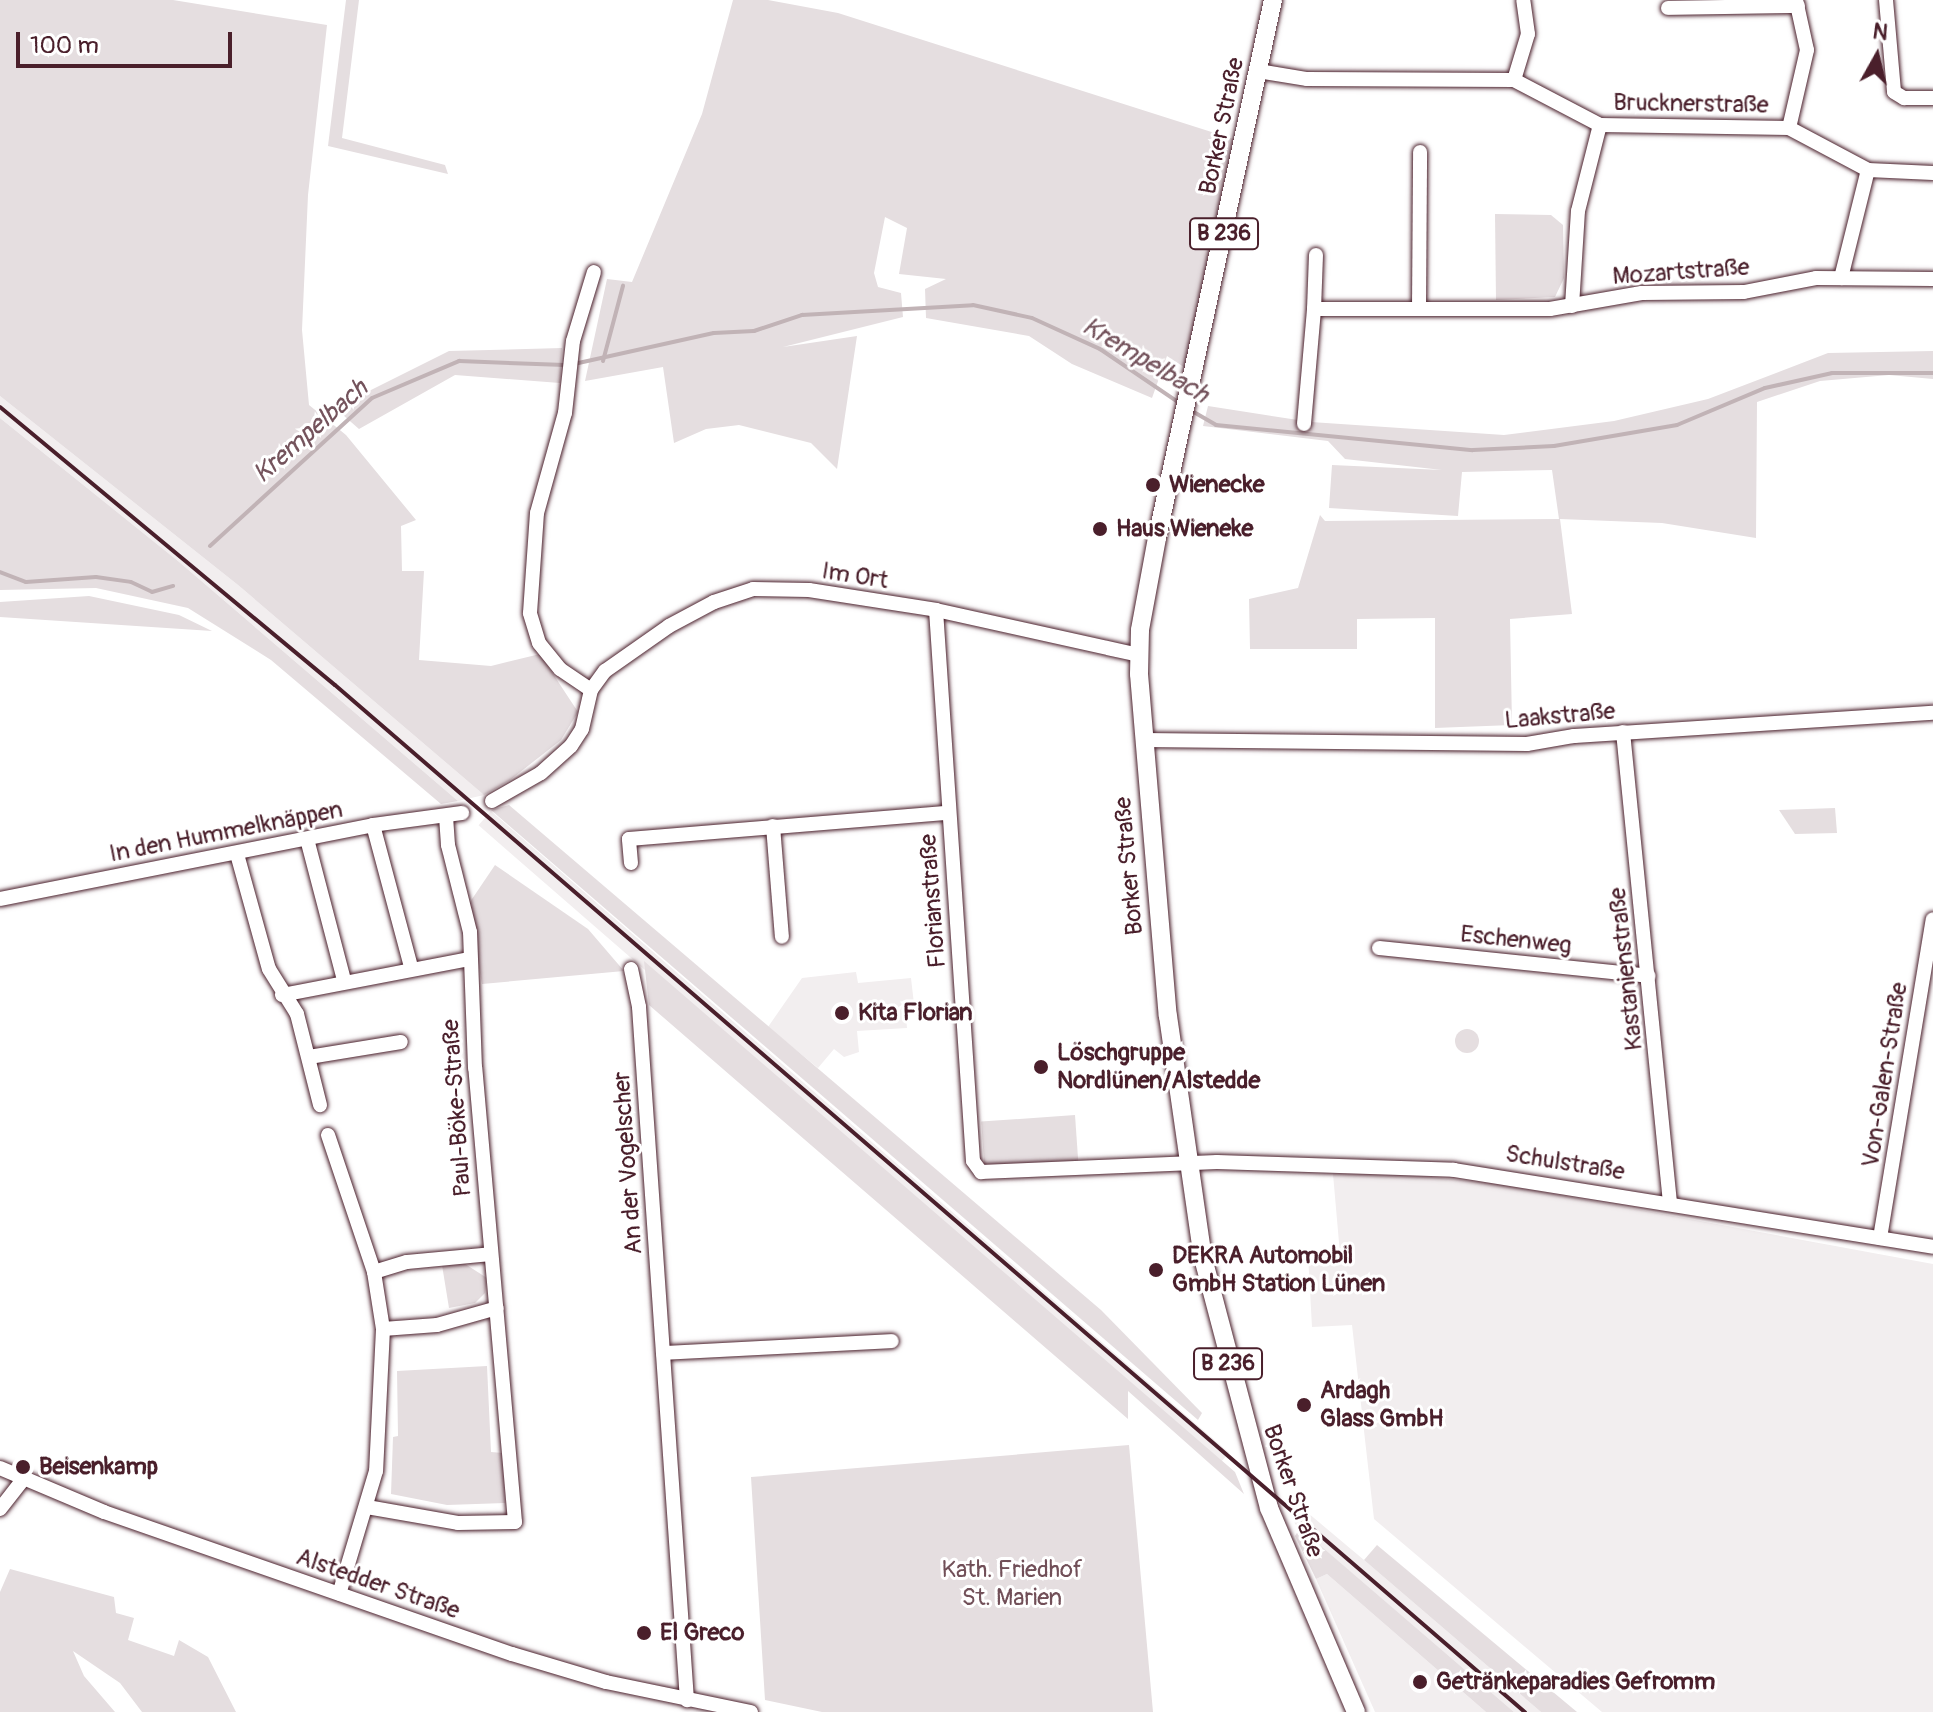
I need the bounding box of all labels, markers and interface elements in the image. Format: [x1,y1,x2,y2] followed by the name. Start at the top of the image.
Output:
[20,16,236,66] scale bar
[1837,16,1917,96] north arrow
[1871,17,1890,47] text: N
[30,31,99,60] text: 100 m
[1193,55,1251,197] street label: Borker Straße
[1613,88,1769,120] street label: Brucknerstraße
[1188,216,1260,252] road number: B 236
[1612,253,1750,291] street label: Mozartstraße
[1076,311,1214,411] water label: Krempelbach
[247,374,375,490] water label: Krempelbach
[1169,471,1265,499] place label: Wienecke
[1144,476,1162,494] marker: Wienecke
[1116,515,1253,543] place label: Haus Wieneke
[1091,520,1109,538] marker: Haus Wieneke
[820,557,890,595] street label: Im Ort
[1504,697,1616,735] street label: Laakstraße
[107,795,345,869] street label: In den Hummelknäppen
[1109,796,1149,936] street label: Borker Straße
[914,833,952,969] street label: Florianstraße
[1603,886,1649,1052] street label: Kastanienstraße
[1459,920,1573,960] street label: Eschenweg
[1856,980,1914,1170] street label: Von-Galen-Straße
[858,999,973,1027] place label: Kita Florian
[833,1004,851,1022] marker: Kita Florian
[436,1018,478,1198] street label: Paul-Böke-Straße
[1057,1039,1260,1095] place label: Löschgruppe Nordlünen/Alstedde
[1032,1058,1050,1076] marker: Löschgruppe Nordlünen/Alstedde
[607,1071,649,1255] street label: An der Vogelscher
[1503,1139,1627,1187] street label: Schulstraße
[1172,1242,1385,1298] place label: DEKRA Automobil GmbH Station Lünen
[1147,1261,1165,1279] marker: DEKRA Automobil GmbH Station Lünen
[1192,1346,1264,1382] road number: B 236
[1320,1377,1443,1433] place label: Ardagh Glass GmbH
[1295,1396,1313,1414] marker: Ardagh Glass GmbH
[1257,1421,1329,1561] street label: Borker Straße
[39,1453,158,1481] place label: Beisenkamp
[14,1458,32,1476] marker: Beisenkamp
[292,1543,464,1625] street label: Alstedder Straße
[941,1556,1083,1612] park label: Kath. Friedhof St. Marien
[660,1619,744,1647] place label: El Greco
[635,1624,653,1642] marker: El Greco
[1436,1668,1715,1696] place label: Getränkeparadies Gefromm
[1411,1673,1429,1691] marker: Getränkeparadies Gefromm

